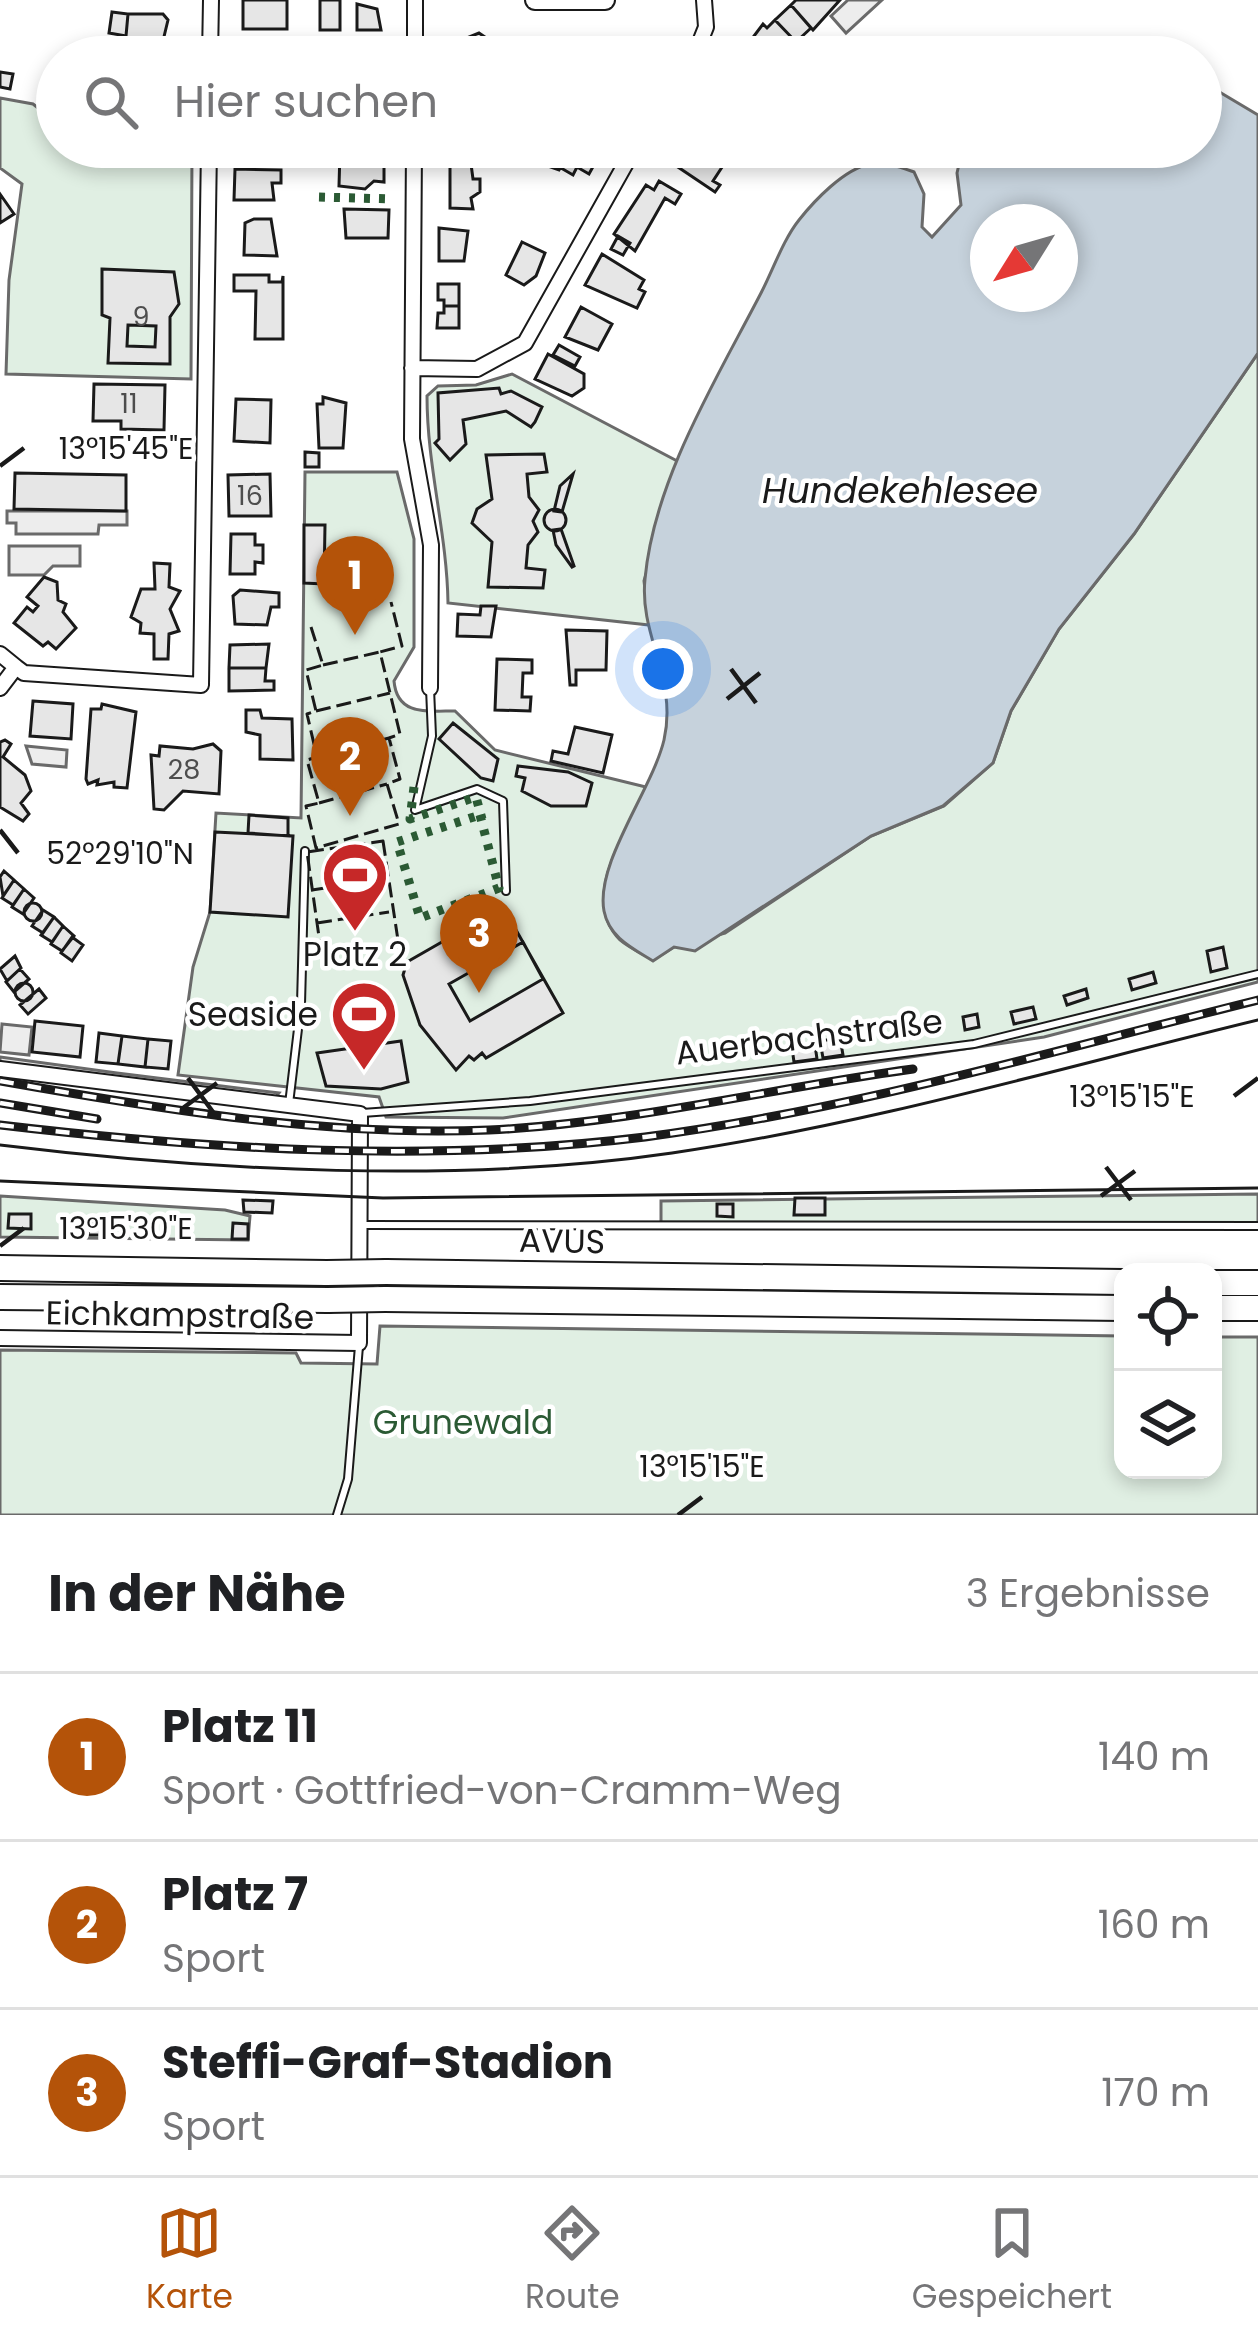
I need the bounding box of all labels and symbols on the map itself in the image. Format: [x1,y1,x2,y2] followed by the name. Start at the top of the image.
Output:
[970,204,1078,312] north arrow
[132,298,150,335] house number: 9
[120,385,138,422] house number: 11
[59,427,193,470] text: 13°15'45"E
[762,465,1038,516] water label: Hundekehlesee
[237,477,263,514] house number: 16
[316,536,394,635] pin: 1
[633,639,693,699] your location
[311,717,389,816] pin: 2
[168,751,200,788] house number: 28
[46,832,194,875] text: 52°29'10"N
[320,840,390,934] sports icon: Platz 2
[440,894,518,993] pin: 3
[303,931,407,978] place label: Platz 2
[329,979,399,1073] sports icon: Seaside
[188,991,318,1038] place label: Seaside
[673,997,945,1077] street label: Auerbachstraße
[1069,1075,1195,1118] text: 13°15'15"E
[59,1207,193,1250] text: 13°15'30"E
[518,1217,606,1265] street label: AVUS
[45,1289,315,1341] street label: Eichkampstraße
[373,1399,553,1446] park label: Grunewald
[639,1445,765,1488] text: 13°15'15"E

